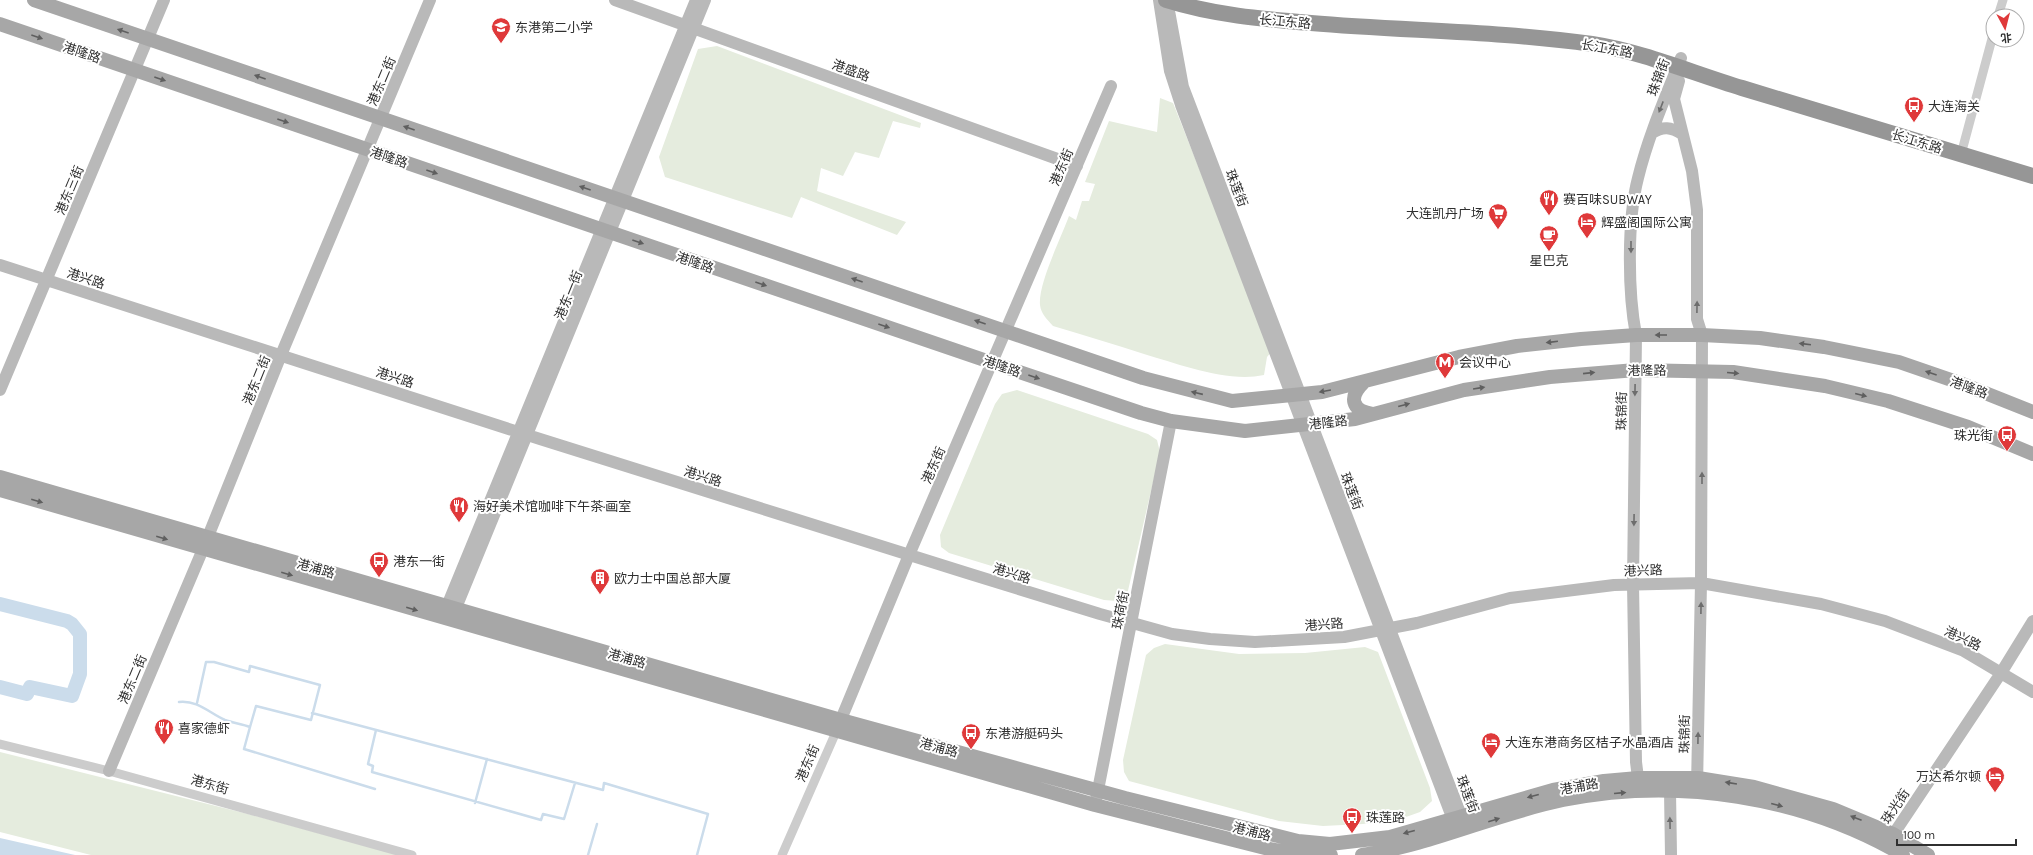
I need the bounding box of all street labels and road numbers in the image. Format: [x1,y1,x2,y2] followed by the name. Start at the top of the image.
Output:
[1258,12,1312,31] street label: 长江东路
[1580,37,1634,60] street label: 长江东路
[61,39,103,66] street label: 港隆路
[364,54,399,108] street label: 港东二街
[1644,56,1672,98] street label: 珠锦街
[830,57,872,84] street label: 港盛路
[1890,127,1944,156] street label: 长江东路
[368,144,410,171] street label: 港隆路
[1047,146,1076,188] street label: 港东街
[52,163,87,217] street label: 港东三街
[1223,167,1251,209] street label: 珠莲街
[674,249,716,276] street label: 港隆路
[65,265,107,292] street label: 港兴路
[552,268,585,322] street label: 港东一街
[240,353,273,407] street label: 港东二街
[981,353,1023,380] street label: 港隆路
[1627,363,1667,378] street label: 港隆路
[374,364,416,391] street label: 港兴路
[1948,374,1990,401] street label: 港隆路
[1614,391,1629,431] street label: 珠锦街
[1308,413,1348,432] street label: 港隆路
[919,444,948,486] street label: 港东街
[682,464,724,489] street label: 港兴路
[1338,470,1366,512] street label: 珠莲街
[295,556,337,581] street label: 港浦路
[991,561,1033,586] street label: 港兴路
[1623,562,1663,579] street label: 港兴路
[1109,590,1132,631] street label: 珠荷街
[1304,616,1344,633] street label: 港兴路
[1942,623,1984,653] street label: 港兴路
[606,646,648,671] street label: 港浦路
[115,652,150,706] street label: 港东二街
[1677,714,1692,754] street label: 珠锦街
[918,735,960,760] street label: 港浦路
[793,742,822,784] street label: 港东街
[189,772,231,797] street label: 港东街
[1454,773,1482,815] street label: 珠莲街
[1559,776,1600,797] street label: 港浦路
[1878,786,1913,827] street label: 珠光街
[1231,819,1273,843] street label: 港浦路

